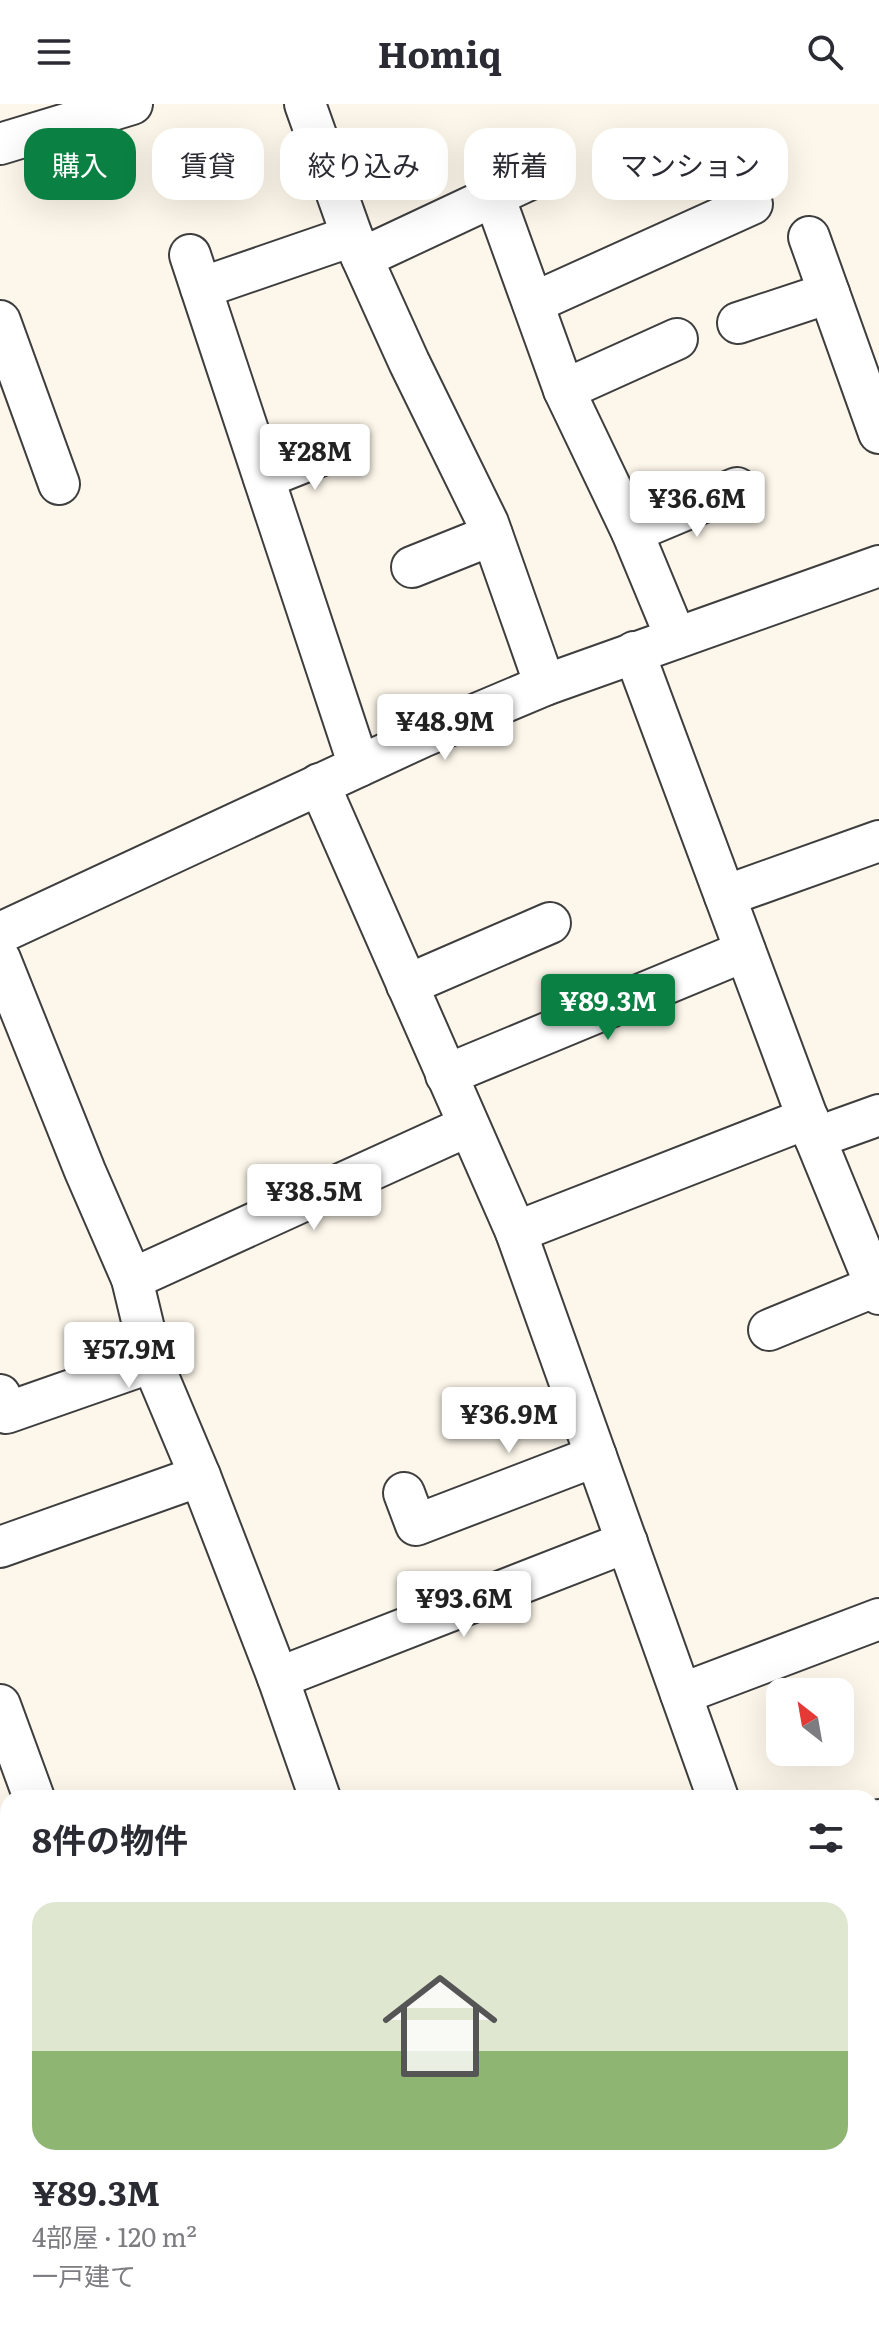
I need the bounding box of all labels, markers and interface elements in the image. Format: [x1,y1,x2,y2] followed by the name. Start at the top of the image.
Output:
[377,26,502,79] text: Homiq
[32,30,76,74] icon: menu
[803,30,847,74] icon: search
[24,128,136,200] chip: 購入
[152,128,264,200] chip: 賃貸
[280,128,448,200] chip: 絞り込み
[464,128,576,200] chip: 新着
[592,128,788,200] chip: マンション
[268,424,362,492] pin: ¥28M
[278,430,352,469] text: ¥28M
[632,471,762,539] pin: ¥36.6M
[648,477,746,516] text: ¥36.6M
[380,694,510,762] pin: ¥48.9M
[395,700,495,739] text: ¥48.9M
[543,974,673,1042] pin: ¥89.3M
[559,980,657,1019] text: ¥89.3M
[249,1164,379,1232] pin: ¥38.5M
[265,1170,363,1209] text: ¥38.5M
[64,1322,194,1390] pin: ¥57.9M
[82,1328,176,1367] text: ¥57.9M
[444,1387,574,1455] pin: ¥36.9M
[460,1393,558,1432] text: ¥36.9M
[399,1571,529,1639] pin: ¥93.6M
[415,1577,513,1616] text: ¥93.6M
[766,1678,854,1766] north arrow
[766,1678,854,1766] map controls
[32,1813,188,1863] text: 8件の物件
[804,1816,848,1860] icon: filters
[368,1954,512,2098] icon: home
[32,2166,160,2216] text: ¥89.3M
[32,2216,197,2255] text: 4部屋 · 120 m²
[32,2255,136,2294] text: 一戸建て

